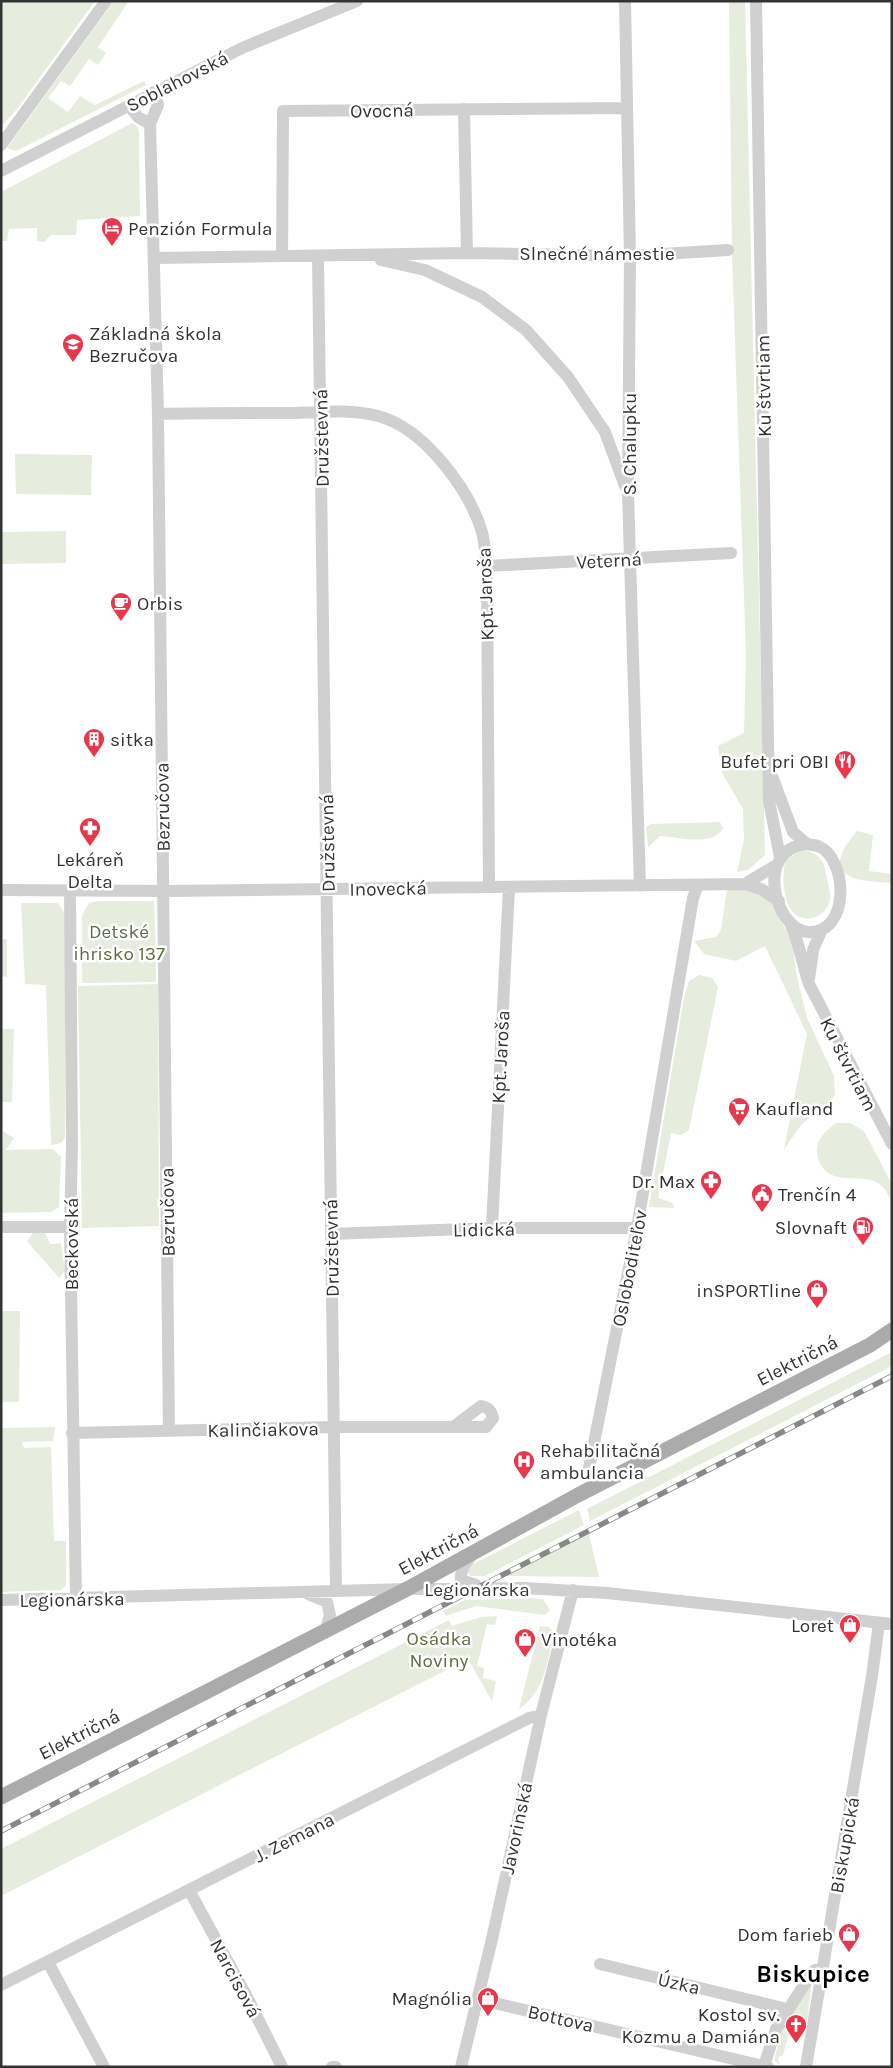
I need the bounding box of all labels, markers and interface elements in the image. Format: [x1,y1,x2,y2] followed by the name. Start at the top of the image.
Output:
[123,47,232,117] street label: Soblahovská
[350,99,414,123] street label: Ovocná
[100,216,124,247] hotel icon: Penzión Formula
[128,218,273,240] place label: Penzión Formula
[519,243,675,265] street label: Slnečné námestie
[89,323,222,367] place label: Základná škola Bezručova
[61,332,85,363] school or university icon: Základná škola Bezručova
[752,335,776,437] street label: Ku štvrtiam
[310,389,334,487] street label: Družstevná
[619,392,641,496] street label: S. Chalupku
[473,547,499,641] street label: Kpt. Jaroša
[576,548,642,574] street label: Veterná
[109,591,133,622] cafe icon: Orbis
[137,593,183,615] place label: Orbis
[82,727,106,758] building icon: sitka
[110,729,154,751] place label: sitka
[833,749,857,780] restaurant icon: Bufet pri OBI
[720,751,829,773] place label: Bufet pri OBI
[151,762,175,852] street label: Bezručova
[316,794,340,892] street label: Družstevná
[78,816,102,847] pharmacy icon: Lekáreň Delta
[56,849,124,893] place label: Lekáreň Delta
[349,877,427,901] street label: Inovecká
[73,921,165,965] park label: Detské ihrisko 137
[488,1010,514,1104] street label: Kpt. Jaroša
[815,1014,881,1115] street label: Ku štvrtiam
[727,1096,751,1127] supermarket icon: Kaufland
[755,1098,834,1120] place label: Kaufland
[156,1167,180,1257] street label: Bezručova
[699,1169,723,1200] pharmacy icon: Dr. Max
[631,1171,695,1193] place label: Dr. Max
[750,1182,774,1213] public building icon: Trenčín 4
[778,1184,857,1206] place label: Trenčín 4
[61,1197,83,1291] street label: Beckovská
[320,1199,344,1297] street label: Družstevná
[608,1207,652,1329] street label: Osloboditeľov
[851,1215,875,1246] fuel station icon: Slovnaft
[775,1217,847,1239] place label: Slovnaft
[453,1218,515,1242] street label: Lidická
[805,1278,829,1309] shop icon: inSPORTline
[696,1280,801,1302] place label: inSPORTline
[753,1331,842,1391] street label: Električná
[207,1418,319,1442] street label: Kalinčiakova
[540,1440,661,1484] place label: Rehabilitačná ambulancia
[512,1449,536,1480] hospital icon: Rehabilitačná ambulancia
[395,1520,482,1580] street label: Električná
[424,1579,530,1601] street label: Legionárska
[19,1588,125,1612] street label: Legionárska
[838,1613,862,1644] shop icon: Loret
[791,1615,834,1637] place label: Loret
[513,1627,537,1658] shop icon: Vinotéka
[406,1628,472,1672] park label: Osádka Noviny
[541,1629,617,1651] place label: Vinotéka
[35,1705,124,1765] street label: Električná
[497,1780,537,1876] street label: Javorinská
[826,1795,864,1895] street label: Biskupická
[251,1808,338,1867] street label: J. Zemana
[837,1922,861,1953] shop icon: Dom farieb
[737,1924,833,1946] place label: Dom farieb
[205,1935,265,2022] street label: Narcisová
[756,1960,870,1988] district label: Biskupice
[656,1967,702,1999] street label: Úzka
[476,1986,500,2017] shop icon: Magnólia
[391,1988,472,2010] place label: Magnólia
[526,2001,596,2037] street label: Bottova
[621,2004,780,2048] place label: Kostol sv. Kozmu a Damiána
[784,2013,808,2044] church icon: Kostol sv. Kozmu a Damiána

